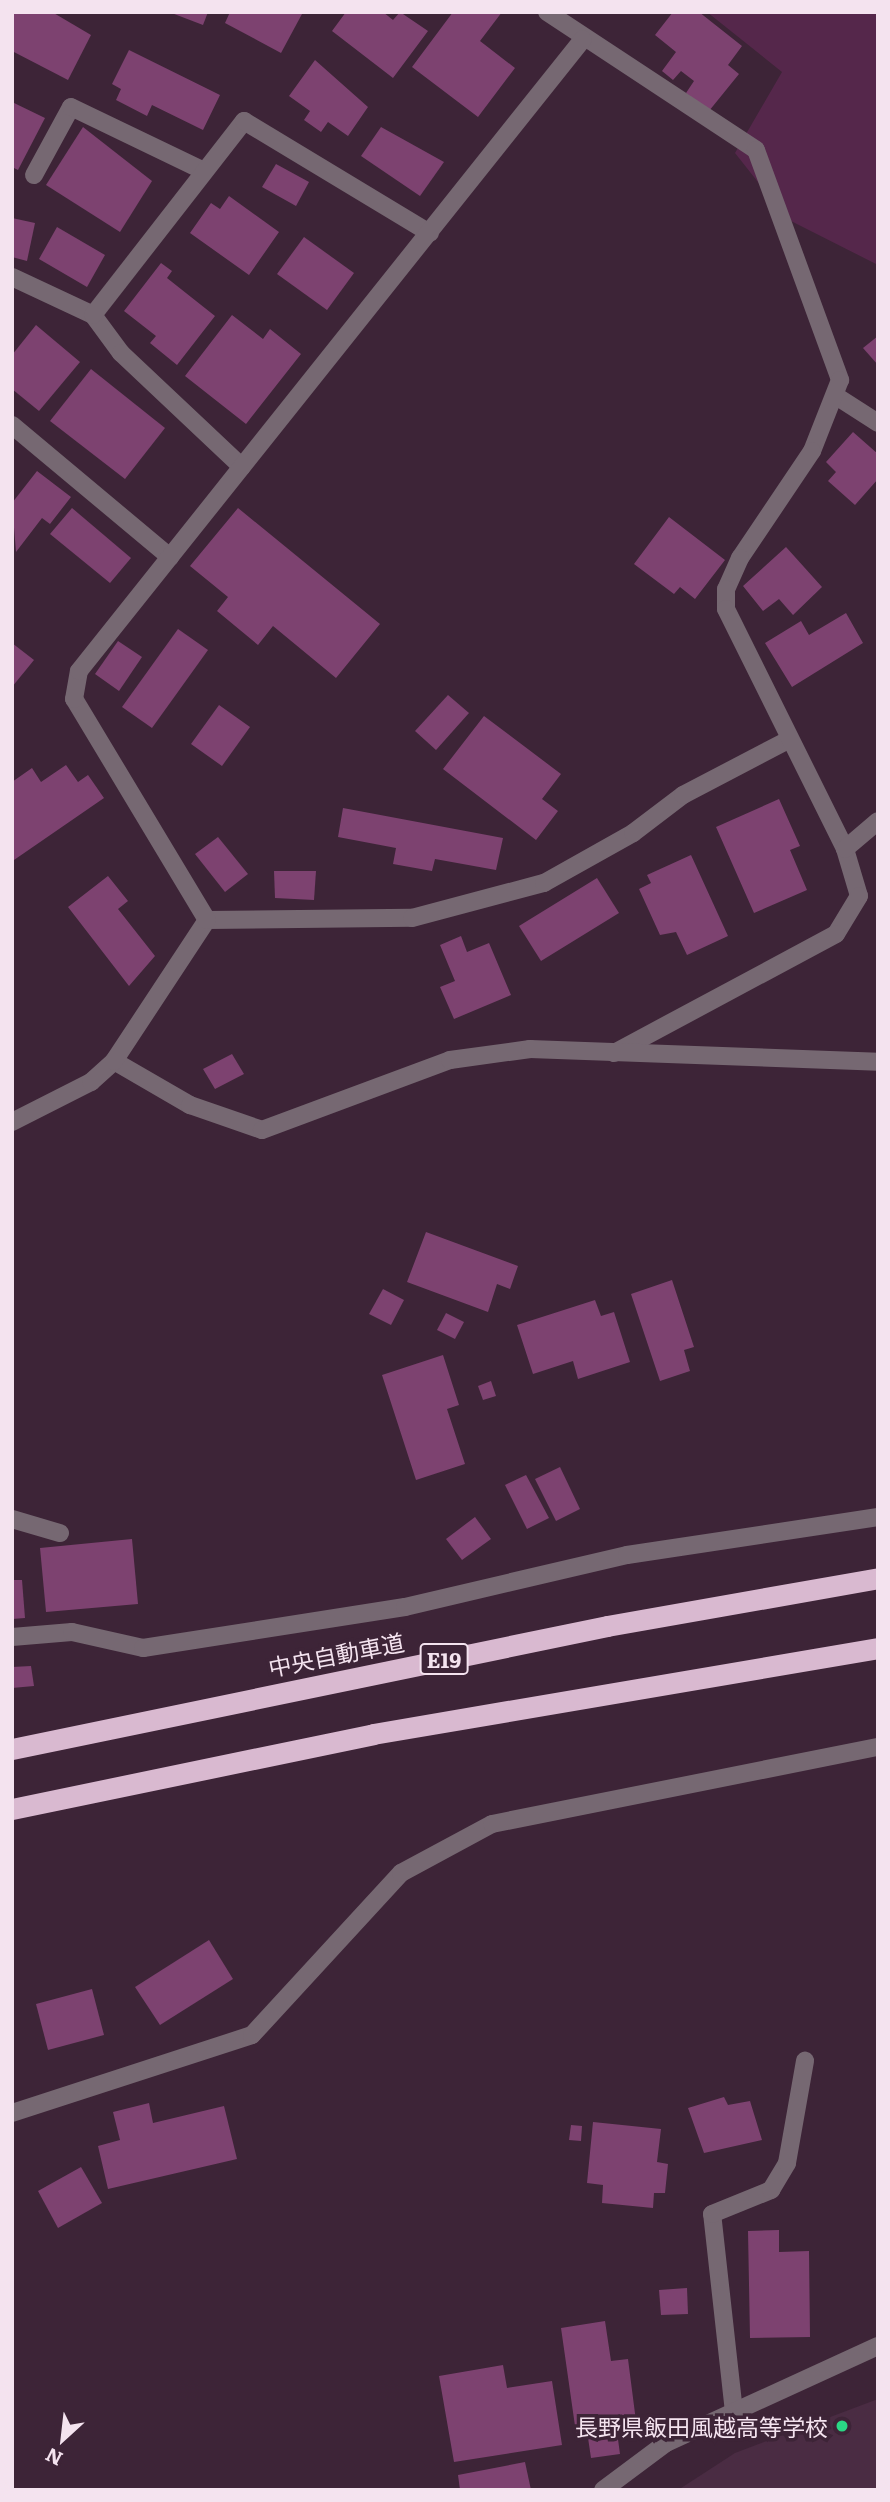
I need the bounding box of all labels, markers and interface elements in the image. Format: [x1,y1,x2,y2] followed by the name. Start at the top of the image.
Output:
[266,1627,406,1681] street label: 中央自動車道
[420,1642,468,1676] road number: E19
[28,2404,98,2474] north arrow
[575,2412,828,2440] place label: 長野県飯田風越高等学校
[834,2418,850,2434] marker: 長野県飯田風越高等学校
[40,2442,67,2474] text: N

